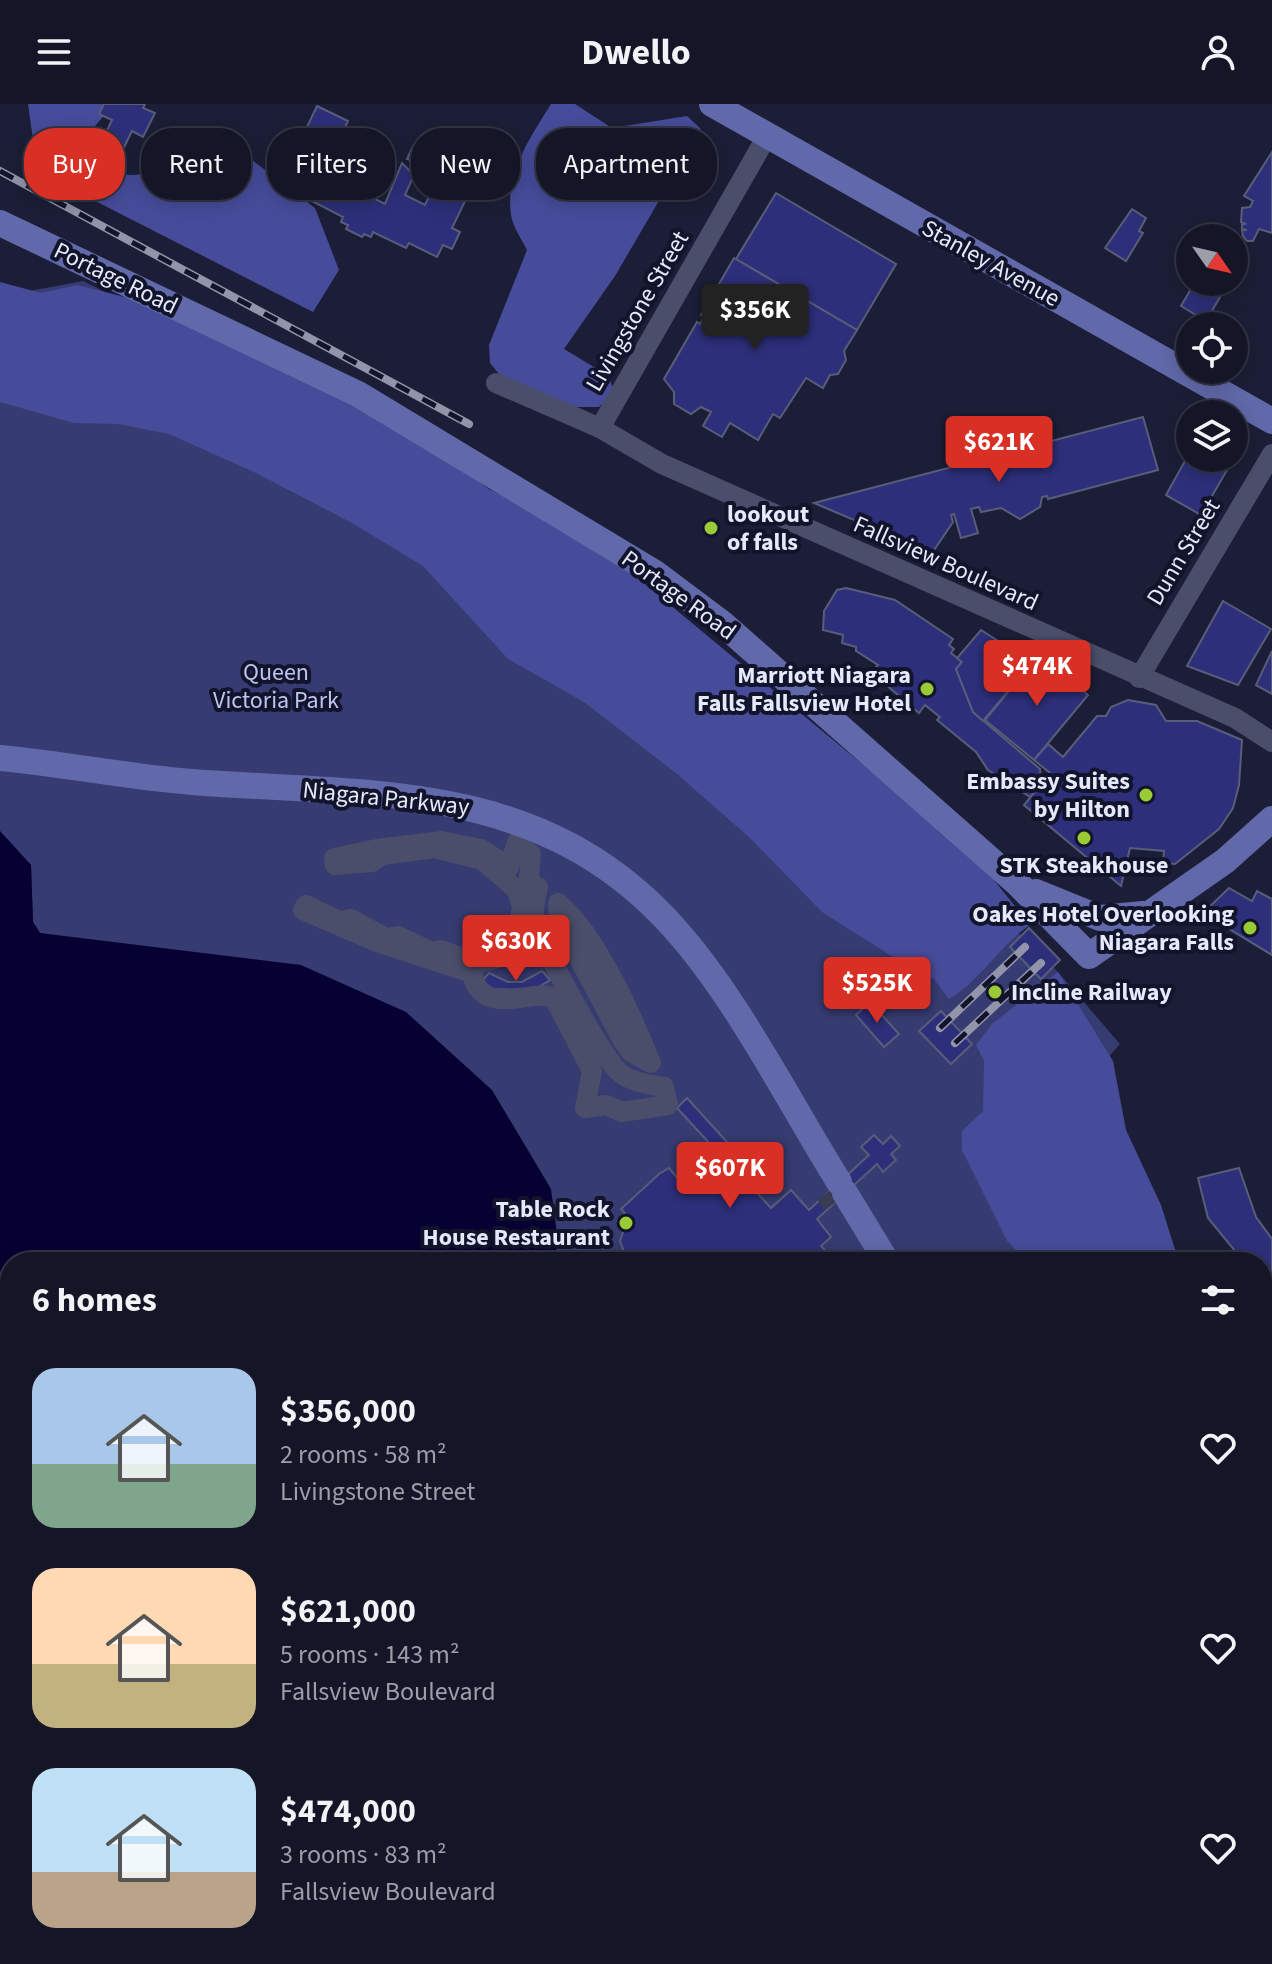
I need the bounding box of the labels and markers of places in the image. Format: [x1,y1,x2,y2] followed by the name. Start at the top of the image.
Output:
[699,284,811,352] pin: $356K
[943,416,1055,484] pin: $621K
[727,497,809,560] place label: lookout of falls
[702,519,720,537] marker: lookout of falls
[981,640,1093,708] pin: $474K
[697,658,911,721] place label: Marriott Niagara Falls Fallsview Hotel
[918,680,936,698] marker: Marriott Niagara Falls Fallsview Hotel
[966,764,1130,827] place label: Embassy Suites by Hilton
[1137,786,1155,804] marker: Embassy Suites by Hilton
[1075,829,1093,847] marker: STK Steakhouse
[1000,848,1168,883] place label: STK Steakhouse
[972,897,1234,960] place label: Oakes Hotel Overlooking Niagara Falls
[460,915,572,983] pin: $630K
[1241,919,1259,937] marker: Oakes Hotel Overlooking Niagara Falls
[821,957,933,1025] pin: $525K
[1011,975,1172,1010] place label: Incline Railway
[986,983,1004,1001] marker: Incline Railway
[674,1142,786,1210] pin: $607K
[423,1192,611,1255] place label: Table Rock House Restaurant
[617,1214,635,1232] marker: Table Rock House Restaurant

